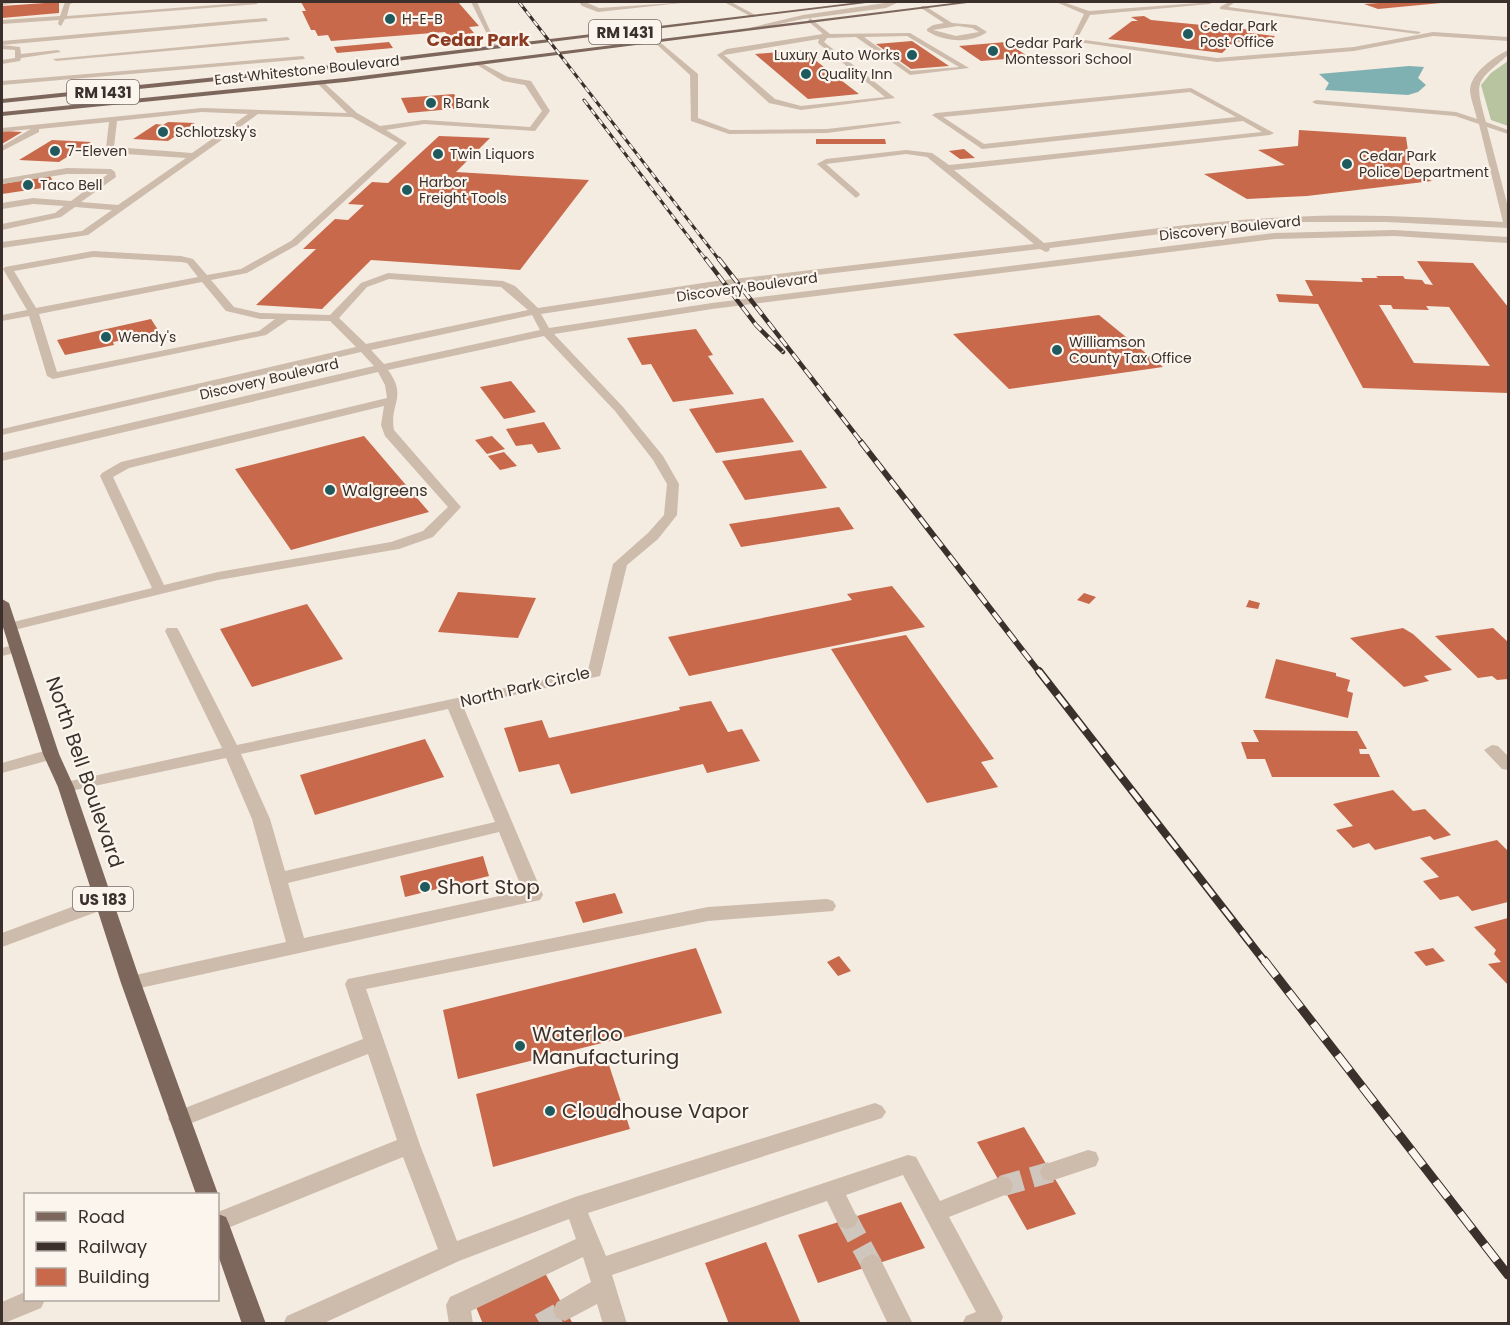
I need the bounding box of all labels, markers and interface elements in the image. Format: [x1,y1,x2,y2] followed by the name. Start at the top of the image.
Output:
[402,9,443,29] place label: H-E-B
[383,12,397,26] marker: H-E-B
[1200,16,1278,52] place label: Cedar Park Post Office
[589,20,661,44] road number: RM 1431
[426,27,530,52] district label: Cedar Park
[1181,27,1195,41] marker: Cedar Park Post Office
[1005,33,1132,69] place label: Cedar Park Montessori School
[986,44,1000,58] marker: Cedar Park Montessori School
[774,45,900,65] place label: Luxury Auto Works
[905,48,919,62] marker: Luxury Auto Works
[213,50,401,90] street label: East Whitestone Boulevard
[818,64,892,84] place label: Quality Inn
[799,67,813,81] marker: Quality Inn
[67,80,139,104] road number: RM 1431
[443,93,490,113] place label: R Bank
[424,96,438,110] marker: R Bank
[175,122,256,142] place label: Schlotzsky's
[156,125,170,139] marker: Schlotzsky's
[67,141,127,161] place label: 7-Eleven
[48,144,62,158] marker: 7-Eleven
[450,144,535,164] place label: Twin Liquors
[1359,146,1489,182] place label: Cedar Park Police Department
[431,147,445,161] marker: Twin Liquors
[1340,157,1354,171] marker: Cedar Park Police Department
[419,172,507,208] place label: Harbor Freight Tools
[40,175,102,195] place label: Taco Bell
[21,178,35,192] marker: Taco Bell
[400,183,414,197] marker: Harbor Freight Tools
[1158,211,1302,245] street label: Discovery Boulevard
[675,267,819,307] street label: Discovery Boulevard
[118,327,176,347] place label: Wendy's
[99,330,113,344] marker: Wendy's
[1069,332,1192,368] place label: Williamson County Tax Office
[1050,343,1064,357] marker: Williamson County Tax Office
[198,353,340,405] street label: Discovery Boulevard
[342,479,428,502] place label: Walgreens
[323,483,337,497] marker: Walgreens
[458,661,592,713] street label: North Park Circle
[39,673,131,871] street label: North Bell Boulevard
[437,873,540,901] place label: Short Stop
[418,880,432,894] marker: Short Stop
[73,887,133,911] road number: US 183
[532,1020,679,1071] place label: Waterloo Manufacturing
[513,1039,527,1053] marker: Waterloo Manufacturing
[562,1097,749,1125] place label: Cloudhouse Vapor
[543,1104,557,1118] marker: Cloudhouse Vapor
[24,1193,219,1301] legend
[78,1204,125,1229] text: Road
[78,1234,147,1259] text: Railway
[78,1264,150,1289] text: Building

